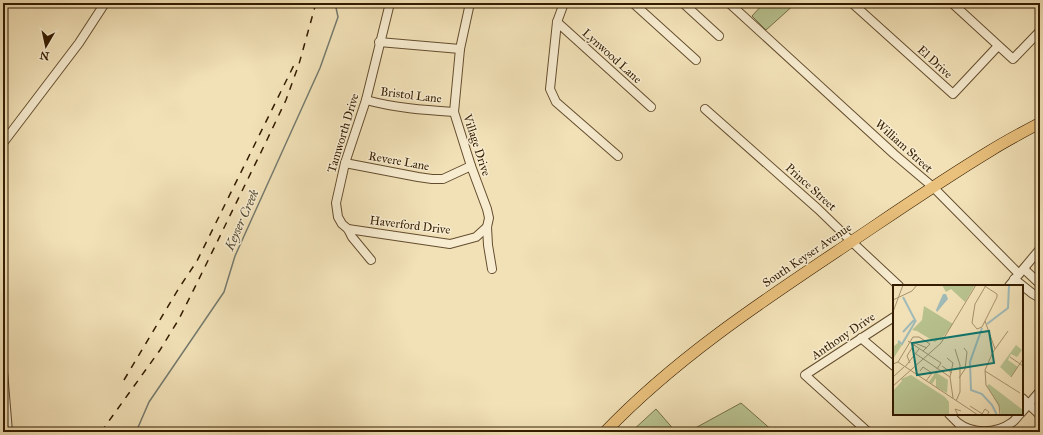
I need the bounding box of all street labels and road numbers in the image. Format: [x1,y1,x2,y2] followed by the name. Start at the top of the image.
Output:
[580,26,644,86] street label: Lynwood Lane
[915,43,955,81] street label: El Drive
[380,84,442,106] street label: Bristol Lane
[324,92,362,174] street label: Tamworth Drive
[459,111,494,178] street label: Village Drive
[873,117,936,176] street label: William Street
[368,149,430,173] street label: Revere Lane
[783,161,840,214] street label: Prince Street
[369,213,451,237] street label: Haverford Drive
[760,220,854,290] street label: South Keyser Avenue
[808,310,877,363] street label: Anthony Drive

